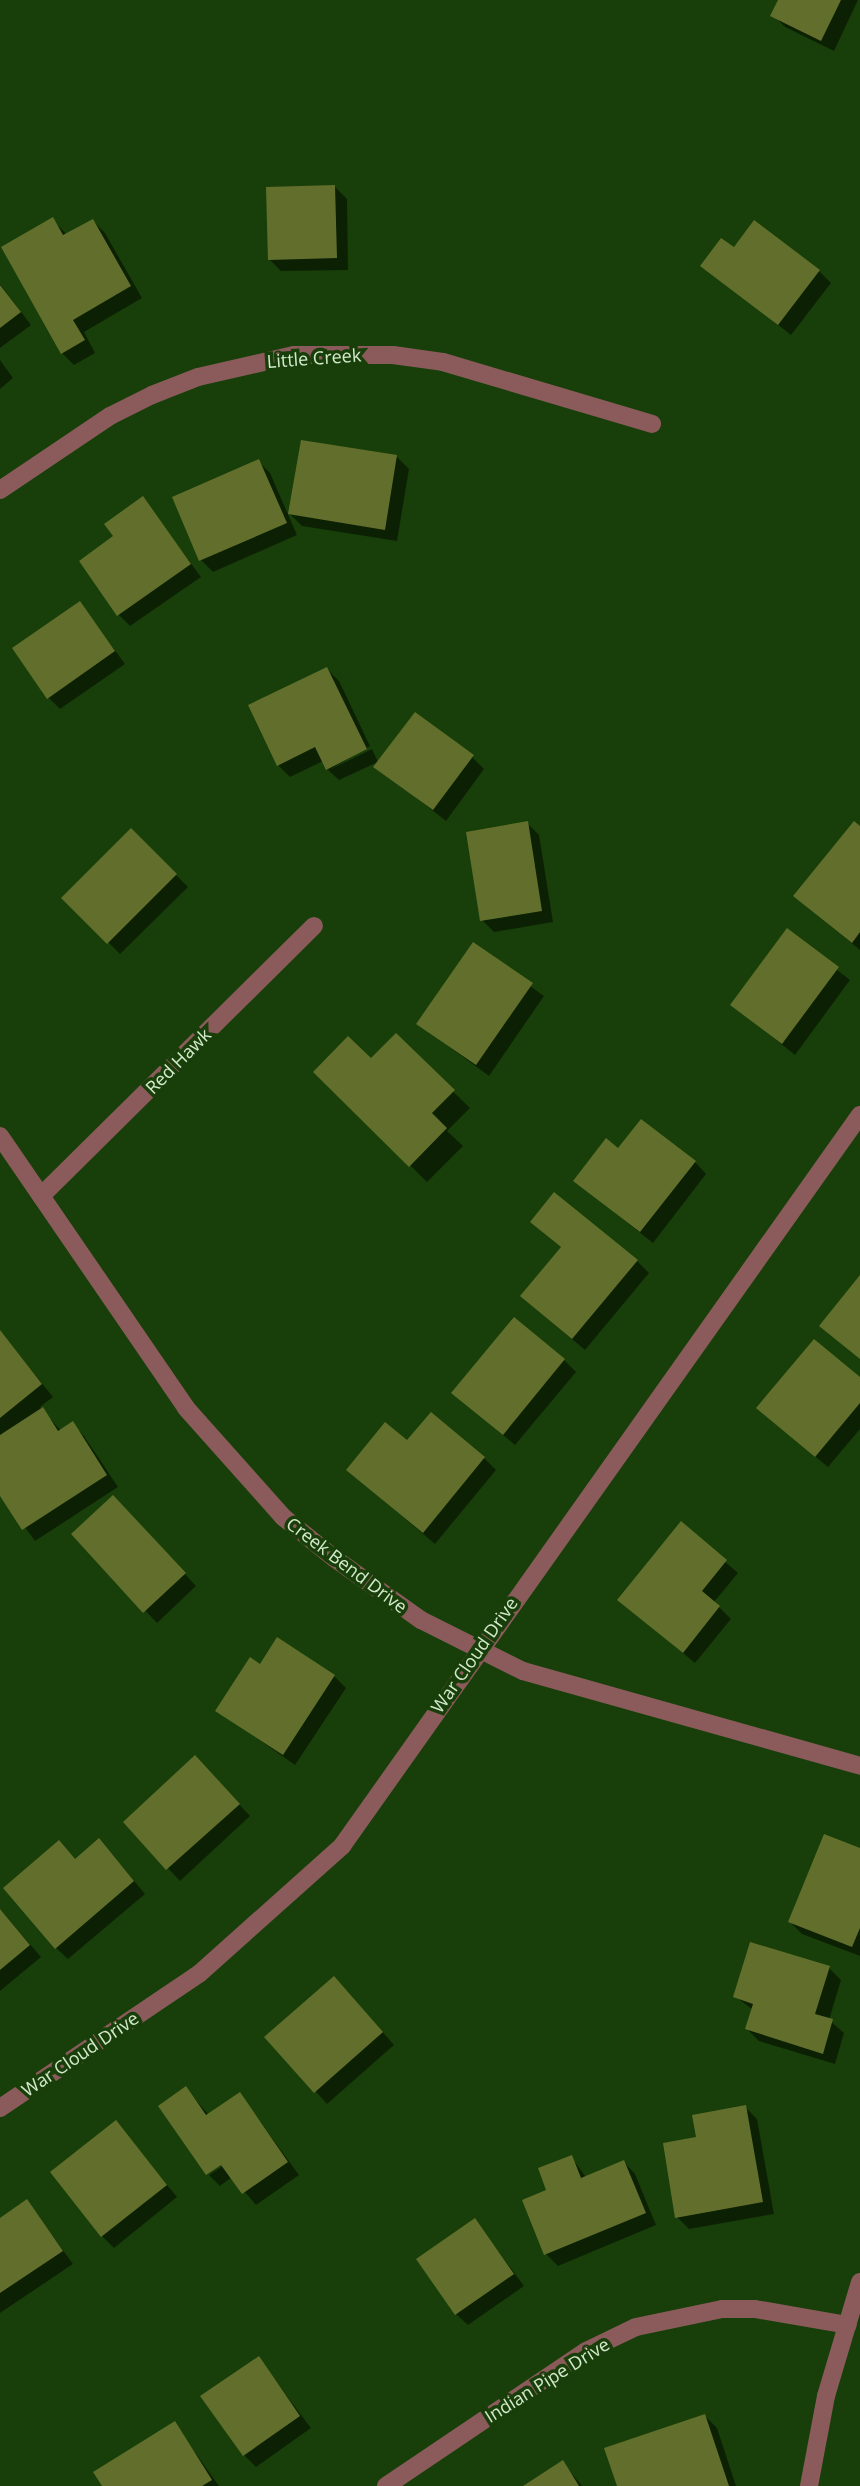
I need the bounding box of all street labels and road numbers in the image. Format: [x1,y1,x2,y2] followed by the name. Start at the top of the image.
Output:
[266,344,362,372] street label: Little Creek
[141,1024,215,1098] street label: Red Hawk
[282,1513,412,1617] street label: Creek Bend Drive
[426,1593,522,1717] street label: War Cloud Drive
[18,2007,142,2101] street label: War Cloud Drive
[481,2333,613,2427] street label: Indian Pipe Drive

